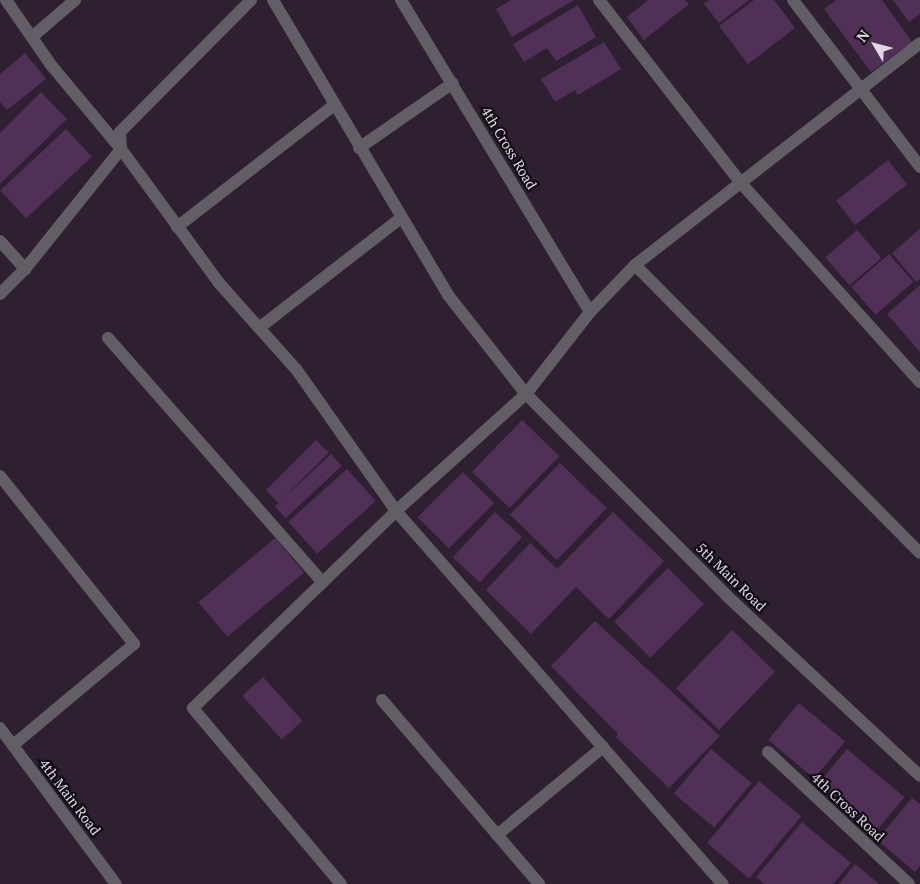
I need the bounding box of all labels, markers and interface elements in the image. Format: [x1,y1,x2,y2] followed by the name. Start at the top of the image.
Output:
[850,20,900,70] north arrow
[852,26,873,46] text: N
[478,104,540,192] street label: 4th Cross Road
[693,539,769,615] street label: 5th Main Road
[36,756,104,838] street label: 4th Main Road
[808,769,888,845] street label: 4th Cross Road

